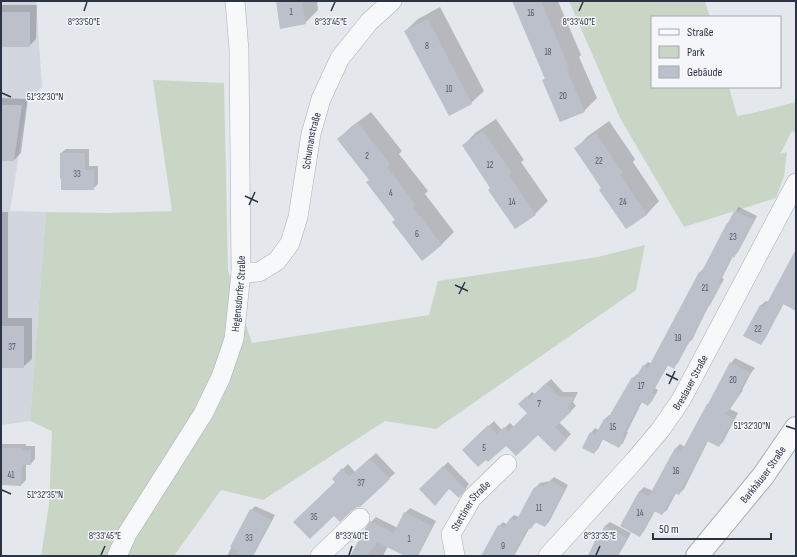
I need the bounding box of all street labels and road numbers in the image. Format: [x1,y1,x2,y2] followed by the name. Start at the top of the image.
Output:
[300,111,324,170] street label: Schumanstraße
[229,255,248,333] street label: Hegensdorfer Straße
[670,353,711,413] street label: Breslauer Straße
[738,444,789,506] street label: Barkhäuser Straße
[448,478,493,533] street label: Stettiner Straße

